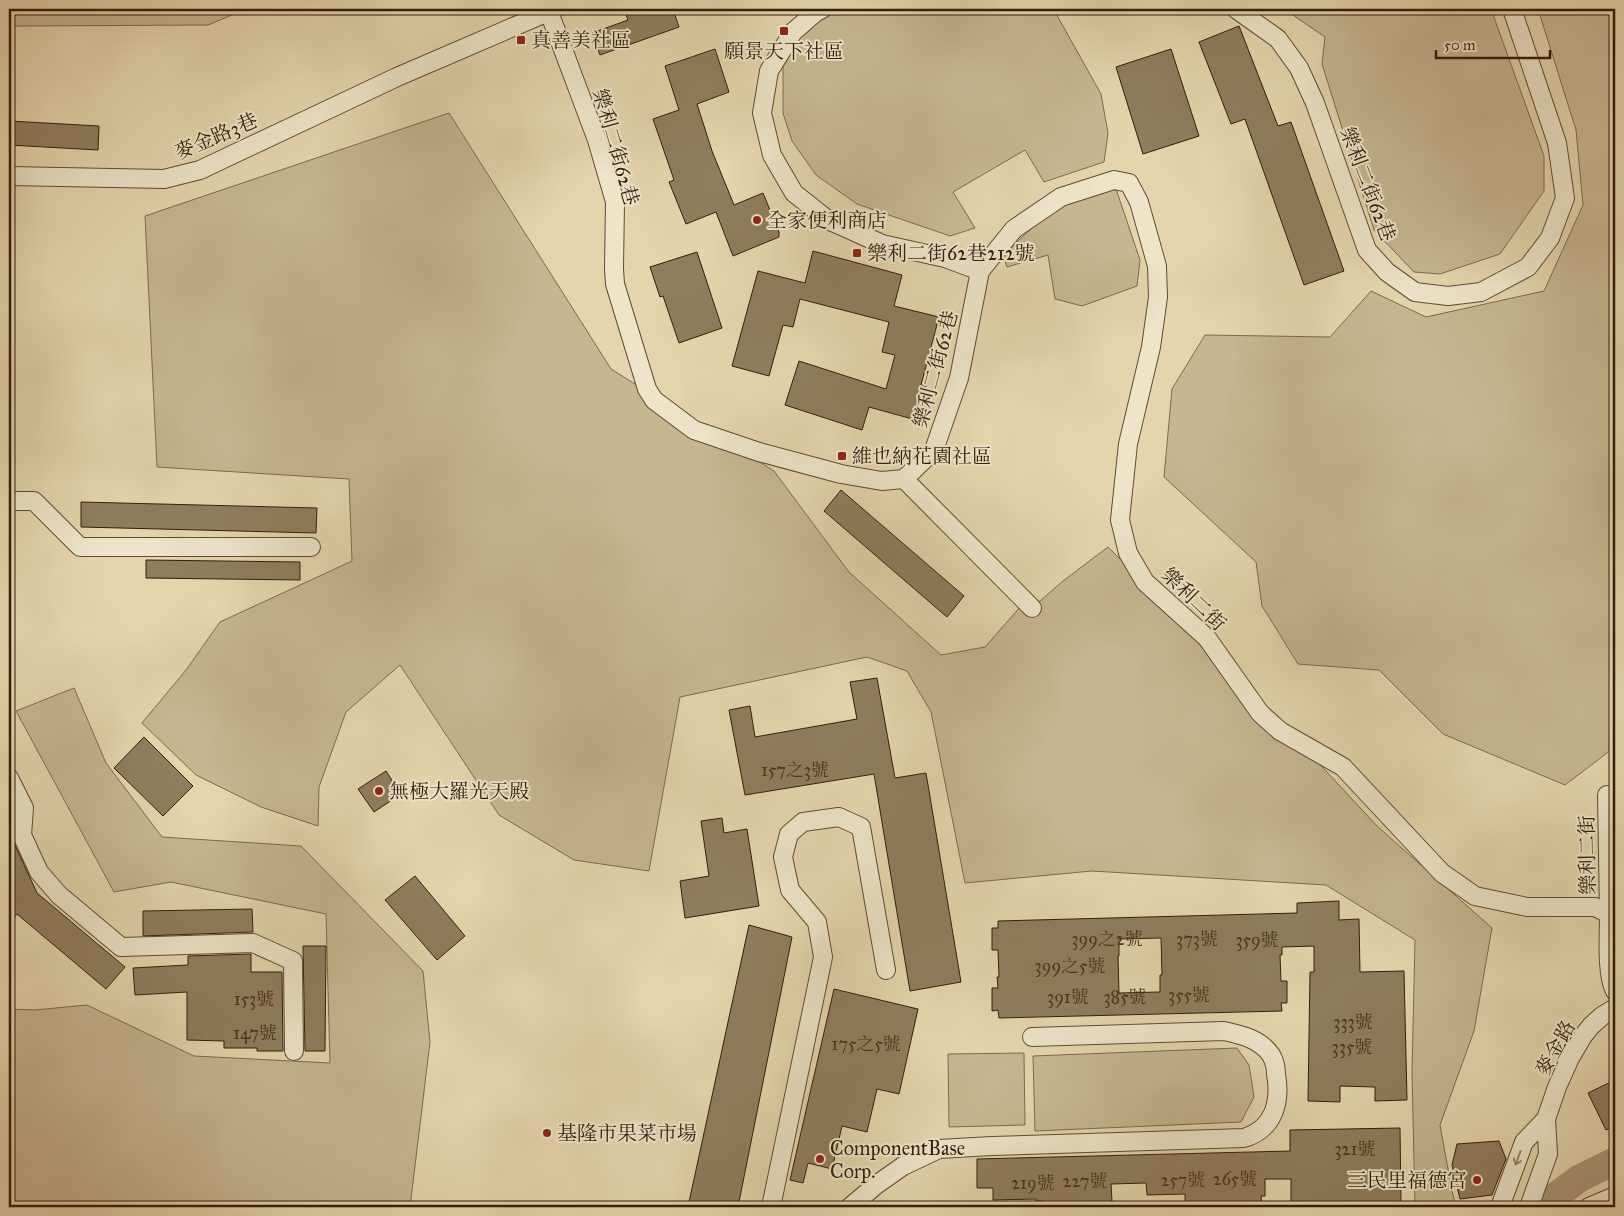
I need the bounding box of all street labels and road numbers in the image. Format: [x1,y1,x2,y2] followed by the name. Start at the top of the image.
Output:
[588,86,644,208] street label: 樂利二街62巷
[171,108,261,164] street label: 麥金路3巷
[1335,124,1401,244] street label: 樂利二街62巷
[908,308,962,430] street label: 樂利二街62巷
[1157,563,1231,635] street label: 樂利二街
[1574,815,1600,895] street label: 樂利二街
[1530,1016,1580,1080] street label: 麥金路

